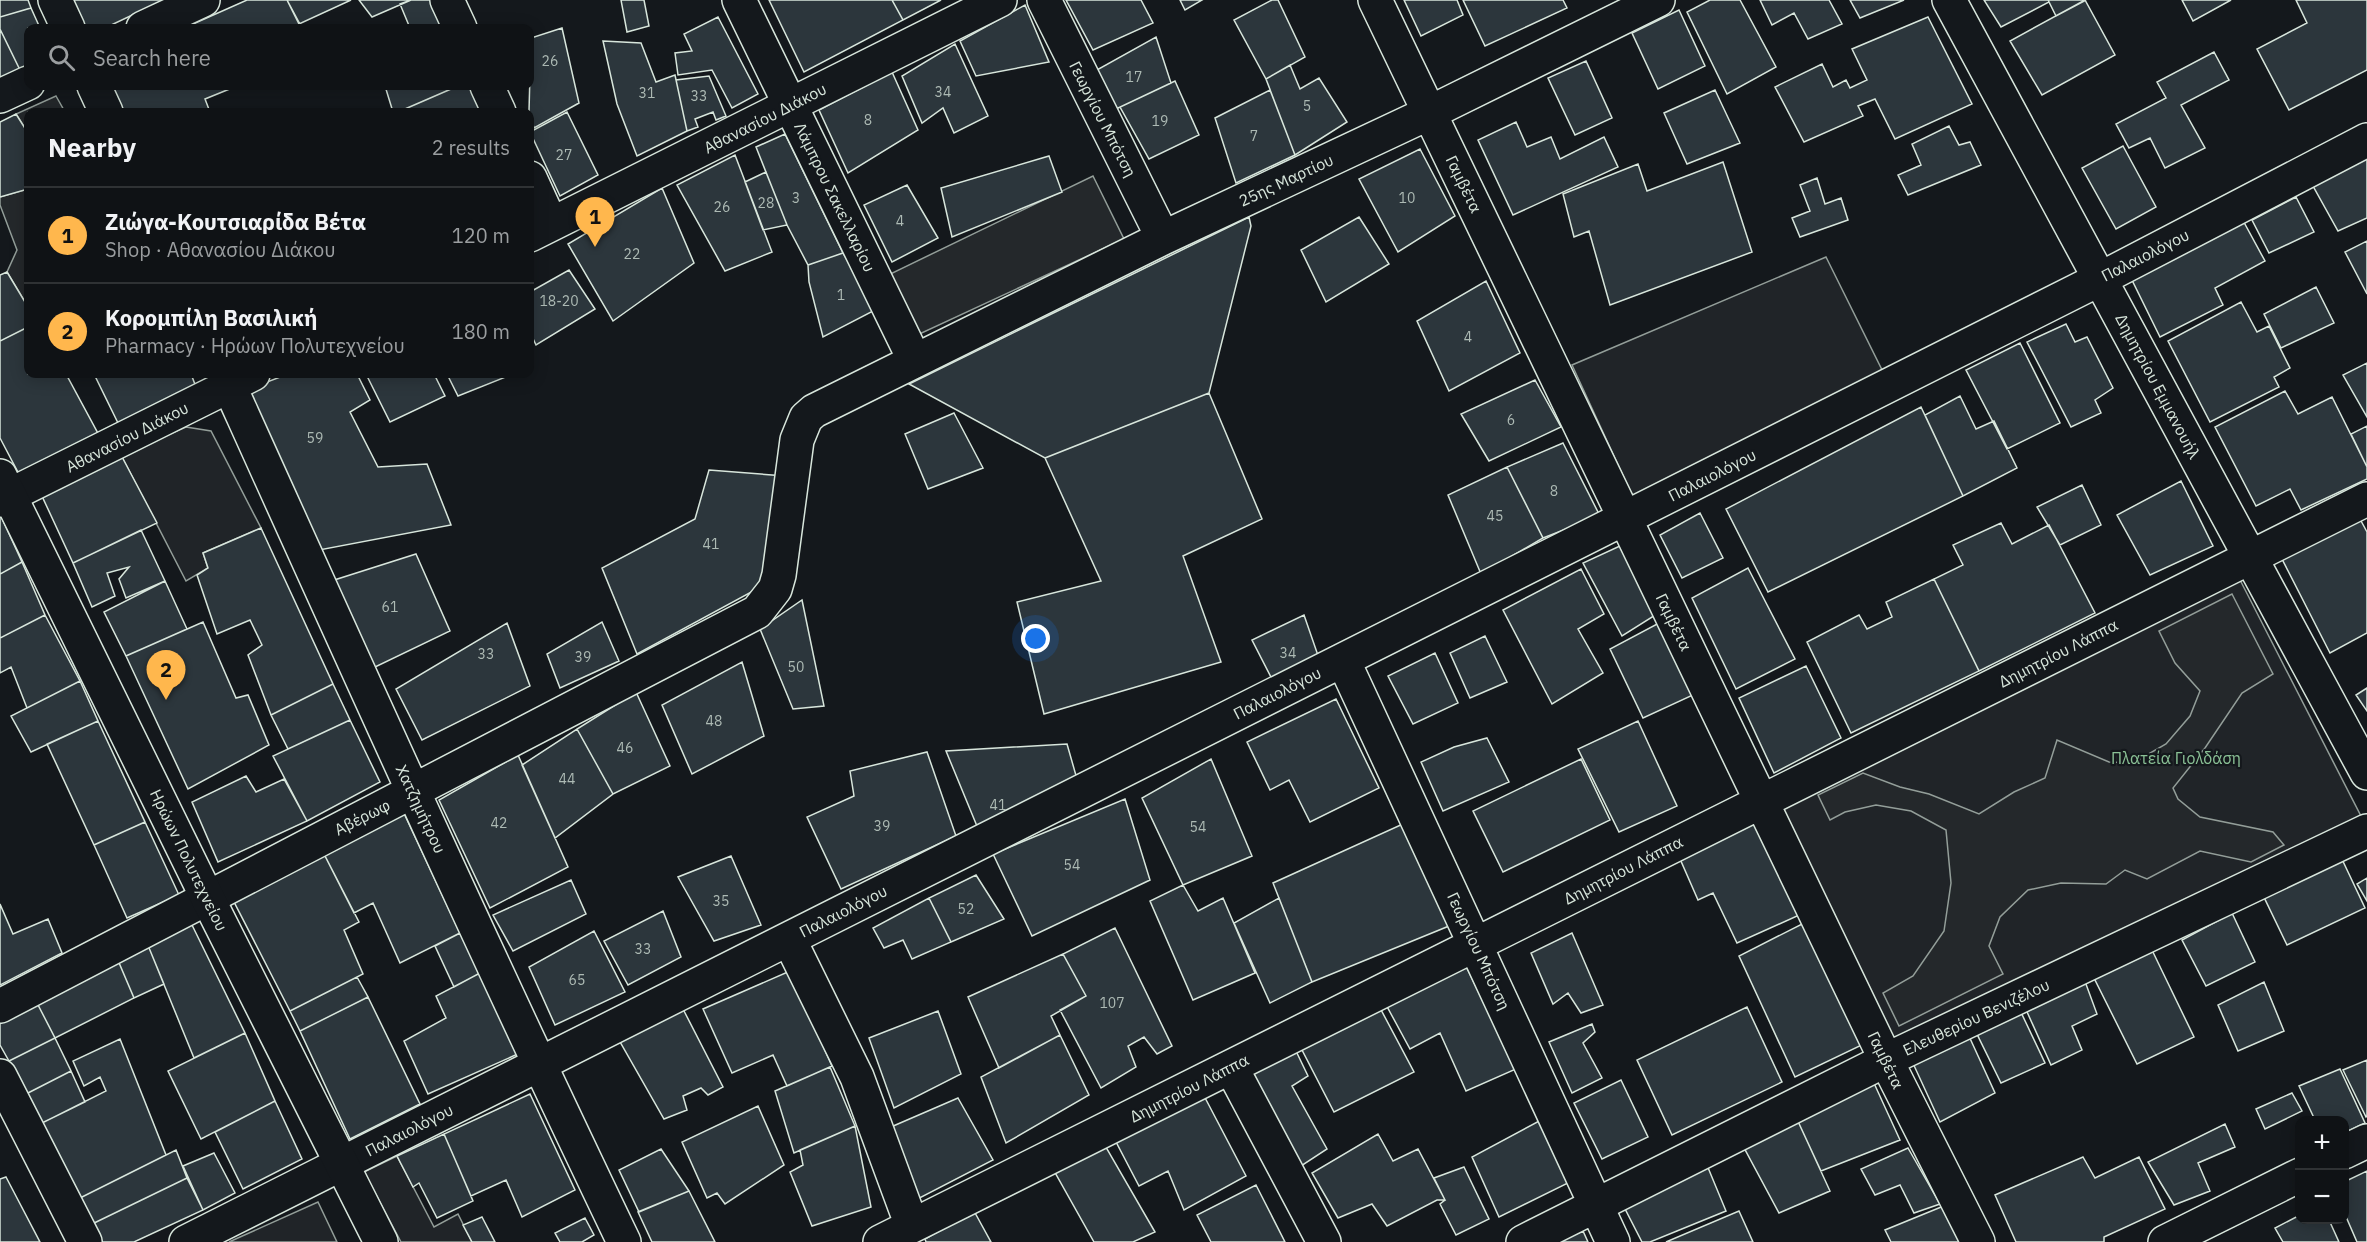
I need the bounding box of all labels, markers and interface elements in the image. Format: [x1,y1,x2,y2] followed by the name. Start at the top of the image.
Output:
[24,24,534,90] search box
[45,41,78,74] icon: search
[93,43,211,72] text: Search here
[542,52,558,70] house number: 26
[1065,58,1141,180] street label: Γεωργίου Μπότση
[1126,68,1142,86] house number: 17
[700,78,830,158] street label: Αθανασίου Διάκου
[935,83,951,101] house number: 34
[639,84,655,102] house number: 31
[691,87,707,105] house number: 33
[1303,97,1311,115] house number: 5
[864,111,872,129] house number: 8
[1152,112,1168,130] house number: 19
[790,119,880,275] street label: Λάμπρου Σακελλαρίου
[1250,127,1258,145] house number: 7
[48,130,136,164] text: Nearby
[432,134,510,161] text: 2 results
[556,146,572,164] house number: 27
[1235,149,1337,211] street label: 25ης Μαρτίου
[1442,152,1486,216] street label: Γαμβέτα
[792,189,800,207] house number: 3
[1399,189,1415,207] house number: 10
[758,194,774,212] house number: 28
[576,198,614,247] pin: 1
[714,198,730,216] house number: 26
[105,207,366,236] text: Ζιώγα-Κουτσιαρίδα Βέτα
[896,212,904,230] house number: 4
[62,222,74,249] text: 1
[452,222,510,249] text: 120 m
[2098,224,2192,286] street label: Παλαιολόγου
[105,236,336,263] text: Shop · Αθανασίου Διάκου
[624,245,640,263] house number: 22
[837,286,845,304] house number: 1
[539,292,579,310] house number: 18-20
[105,303,318,332] text: Κορομπίλη Βασιλική
[2111,310,2205,463] street label: Δημητρίου Εμμανουήλ
[62,318,74,345] text: 2
[452,318,510,345] text: 180 m
[1464,328,1472,346] house number: 4
[105,332,405,359] text: Pharmacy · Ηρώων Πολυτεχνείου
[62,397,192,477] street label: Αθανασίου Διάκου
[1507,411,1515,429] house number: 6
[307,429,323,447] house number: 59
[1665,444,1759,506] street label: Παλαιολόγου
[1550,482,1558,500] house number: 8
[1487,507,1503,525] house number: 45
[703,535,719,553] house number: 41
[1652,590,1696,654] street label: Γαμβέτα
[382,598,398,616] house number: 61
[1995,614,2121,692] street label: Δημητρίου Λάππα
[1021,624,1050,653] your location
[1280,644,1296,662] house number: 34
[478,645,494,663] house number: 33
[575,648,591,666] house number: 39
[146,650,186,700] pin: 2
[788,658,804,676] house number: 50
[1230,662,1324,724] street label: Παλαιολόγου
[706,712,722,730] house number: 48
[617,739,633,757] house number: 46
[2111,748,2241,768] park label: Πλατεία Γιολδάση
[392,761,450,857] street label: Χατζημήτρου
[559,770,575,788] house number: 44
[146,786,232,934] street label: Ηρώων Πολυτεχνείου
[331,794,393,840] street label: Αβέρωφ
[990,796,1006,814] house number: 41
[491,814,507,832] house number: 42
[874,817,890,835] house number: 39
[1190,818,1206,836] house number: 54
[1560,831,1686,909] street label: Δημητρίου Λάππα
[1064,856,1080,874] house number: 54
[796,880,890,942] street label: Παλαιολόγου
[1443,889,1515,1013] street label: Γεωργίου Μπότση
[713,892,729,910] house number: 35
[958,900,974,918] house number: 52
[635,940,651,958] house number: 33
[569,971,585,989] house number: 65
[1899,974,2053,1060] street label: Ελευθερίου Βενιζέλου
[1099,994,1125,1012] house number: 107
[1864,1028,1908,1092] street label: Γαμβέτα
[1126,1049,1252,1127] street label: Δημητρίου Λάππα
[362,1099,456,1161] street label: Παλαιολόγου
[2295,1116,2349,1224] map controls
[2295,1116,2349,1170] button: +
[2295,1170,2349,1224] button: −

